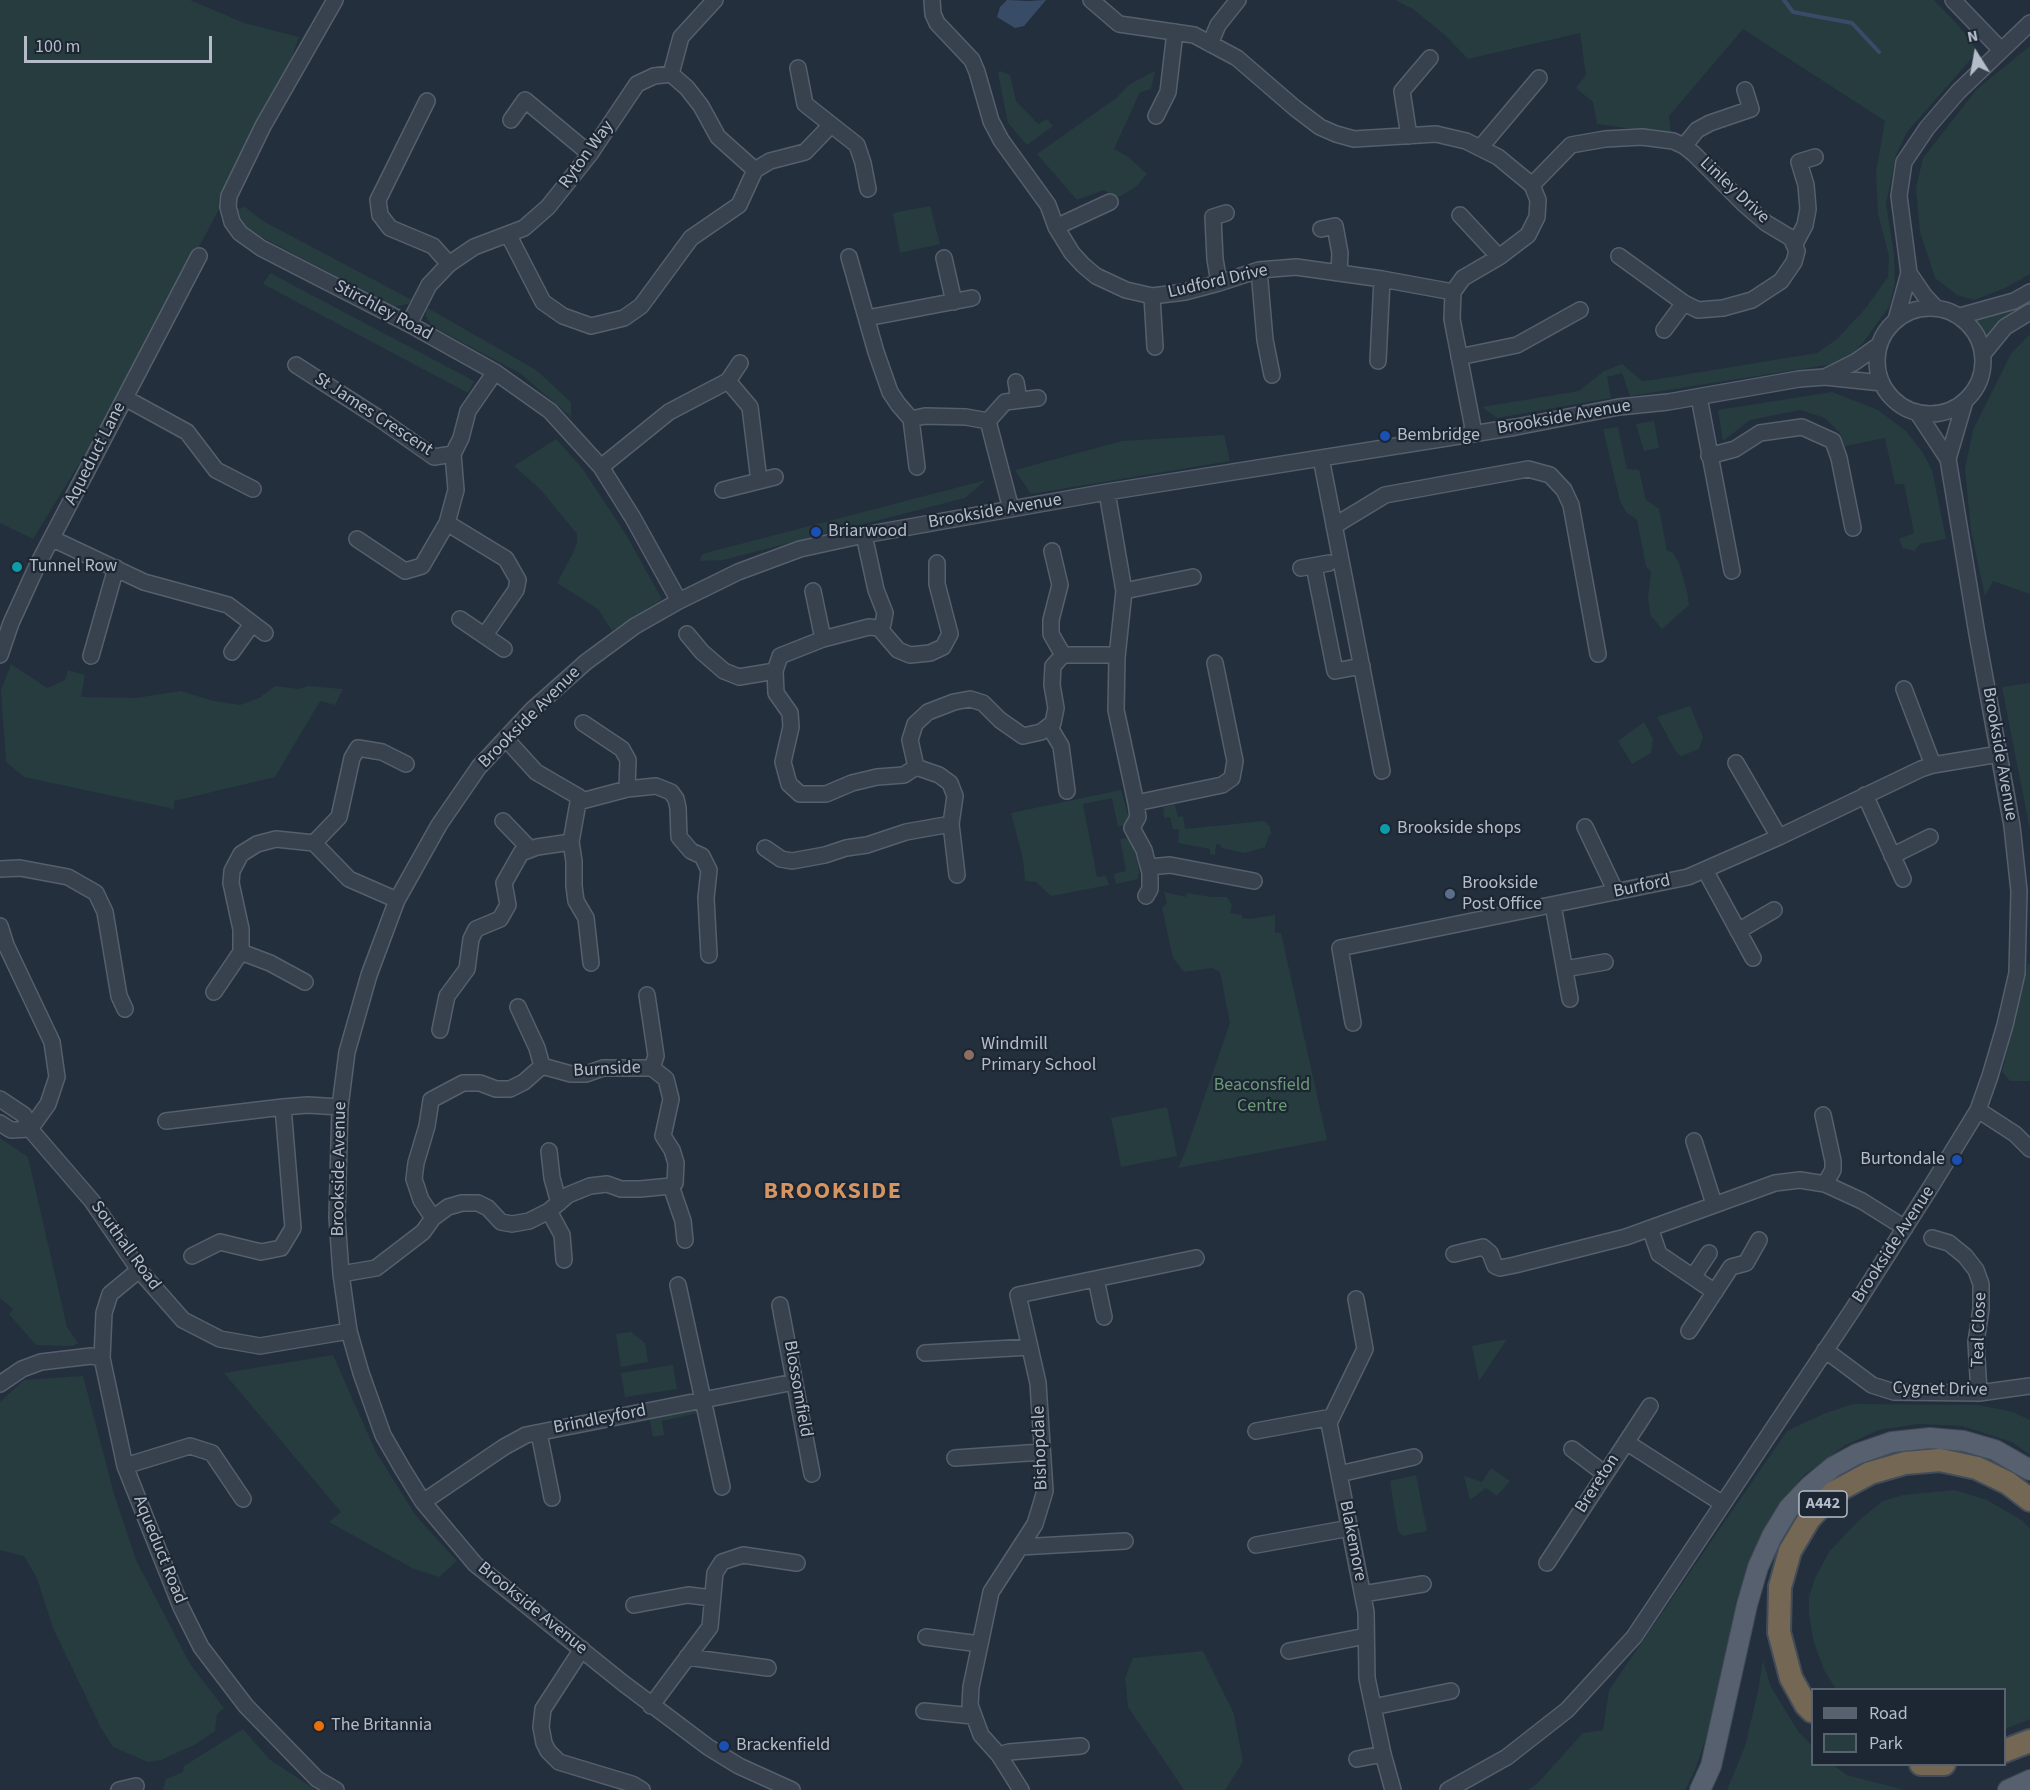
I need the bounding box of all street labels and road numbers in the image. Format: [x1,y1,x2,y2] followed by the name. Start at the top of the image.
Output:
[555,117,619,193] street label: Ryton Way
[1695,153,1773,229] street label: Linley Drive
[1166,260,1270,304] street label: Ludford Drive
[330,276,436,346] street label: Stirchley Road
[310,369,436,461] street label: St James Crescent
[1496,396,1632,440] street label: Brookside Avenue
[61,399,131,509] street label: Aqueduct Lane
[927,490,1063,534] street label: Brookside Avenue
[475,663,585,773] street label: Brookside Avenue
[1977,686,2021,822] street label: Brookside Avenue
[1612,870,1672,904] street label: Burford
[573,1057,641,1083] street label: Burnside
[328,1101,352,1237] street label: Brookside Avenue
[1848,1182,1940,1308] street label: Brookside Avenue
[85,1197,165,1295] street label: Southall Road
[1968,1292,1992,1368] street label: Teal Close
[778,1339,816,1439] street label: Blossomfield
[1892,1378,1988,1402] street label: Cygnet Drive
[552,1400,648,1440] street label: Brindleyford
[1029,1405,1053,1491] street label: Bishopdale
[1571,1451,1625,1517] street label: Brereton
[1799,1491,1847,1517] road number: A442
[128,1493,190,1607] street label: Aqueduct Road
[1334,1499,1370,1583] street label: Blakemore
[473,1558,591,1660] street label: Brookside Avenue

